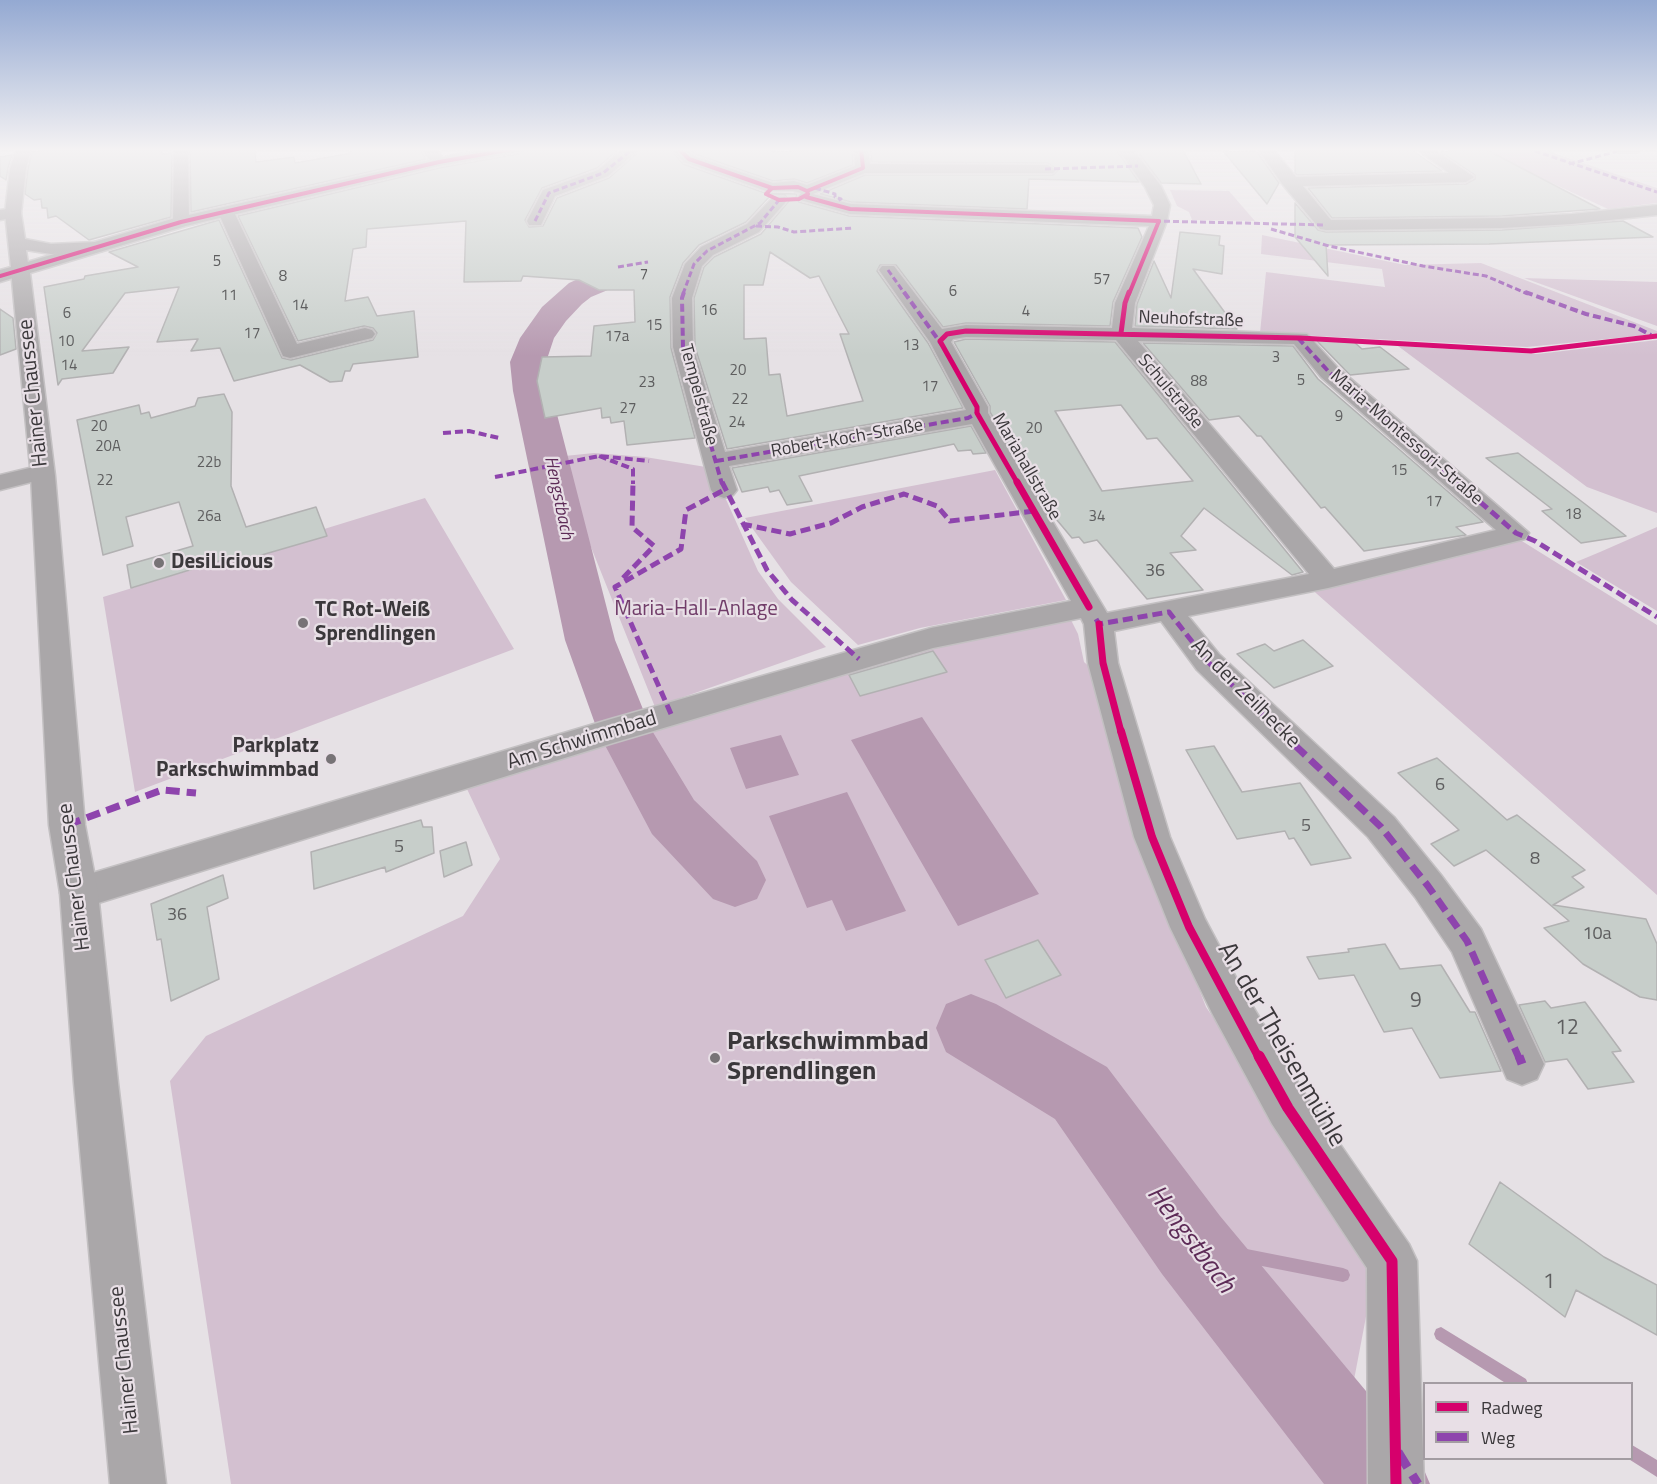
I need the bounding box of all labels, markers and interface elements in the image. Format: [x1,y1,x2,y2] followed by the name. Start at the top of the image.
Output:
[213,253,221,271] house number: 5
[640,266,648,284] house number: 7
[279,268,287,286] house number: 8
[1094,271,1110,289] house number: 57
[949,283,957,301] house number: 6
[221,287,237,305] house number: 11
[292,297,308,315] house number: 14
[701,302,717,320] house number: 16
[1022,303,1030,321] house number: 4
[63,305,71,323] house number: 6
[1138,307,1244,333] street label: Neuhofstraße
[646,317,662,335] house number: 15
[14,318,54,468] street label: Hainer Chaussee
[244,325,260,343] house number: 17
[605,328,629,346] house number: 17a
[58,333,74,351] house number: 10
[903,337,919,355] house number: 13
[674,342,722,448] street label: Tempelstraße
[1272,349,1280,367] house number: 3
[1133,350,1207,434] street label: Schulstraße
[61,357,77,375] house number: 14
[730,362,746,380] house number: 20
[1325,366,1487,510] street label: Maria-Montessori-Straße
[1297,372,1305,390] house number: 5
[1191,373,1207,391] house number: 88
[639,374,655,392] house number: 23
[922,378,938,396] house number: 17
[732,391,748,409] house number: 22
[620,400,636,418] house number: 27
[1335,408,1343,426] house number: 9
[987,410,1065,524] street label: Mariahallstraße
[729,414,745,432] house number: 24
[769,415,925,463] street label: Robert-Koch-Straße
[91,418,107,436] house number: 20
[1026,420,1042,438] house number: 20
[95,438,121,456] house number: 20A
[197,454,221,472] house number: 22b
[539,454,577,542] water label: Hengstbach
[1391,462,1407,480] house number: 15
[97,472,113,490] house number: 22
[1426,493,1442,511] house number: 17
[1565,506,1581,524] house number: 18
[197,508,221,526] house number: 26a
[1089,508,1105,526] house number: 34
[171,550,273,576] place label: DesiLicious
[152,556,166,570] marker: DesiLicious
[1145,561,1165,583] house number: 36
[614,597,778,623] park label: Maria-Hall-Anlage
[315,598,436,648] place label: TC Rot-Weiß Sprendlingen
[296,616,310,630] marker: TC Rot-Weiß Sprendlingen
[1185,634,1305,754] street label: An der Zeilhecke
[504,706,660,776] street label: Am Schwimmbad
[156,734,319,784] place label: Parkplatz Parkschwimmbad
[324,752,338,766] marker: Parkplatz Parkschwimmbad
[1435,775,1445,797] house number: 6
[53,802,97,952] street label: Hainer Chaussee
[1301,816,1311,838] house number: 5
[394,837,404,859] house number: 5
[1530,849,1540,871] house number: 8
[167,905,187,927] house number: 36
[1582,924,1612,946] house number: 10a
[1210,937,1352,1153] street label: An der Theisenmühle
[1410,989,1422,1015] house number: 9
[1555,1016,1579,1042] house number: 12
[727,1027,929,1088] place label: Parkschwimmbad Sprendlingen
[708,1051,722,1065] marker: Parkschwimmbad Sprendlingen
[1139,1180,1241,1300] water label: Hengstbach
[1543,1270,1555,1296] house number: 1
[105,1285,145,1435] street label: Hainer Chaussee
[1423,1382,1633,1460] legend
[1481,1394,1543,1421] text: Radweg
[1481,1424,1515,1451] text: Weg

